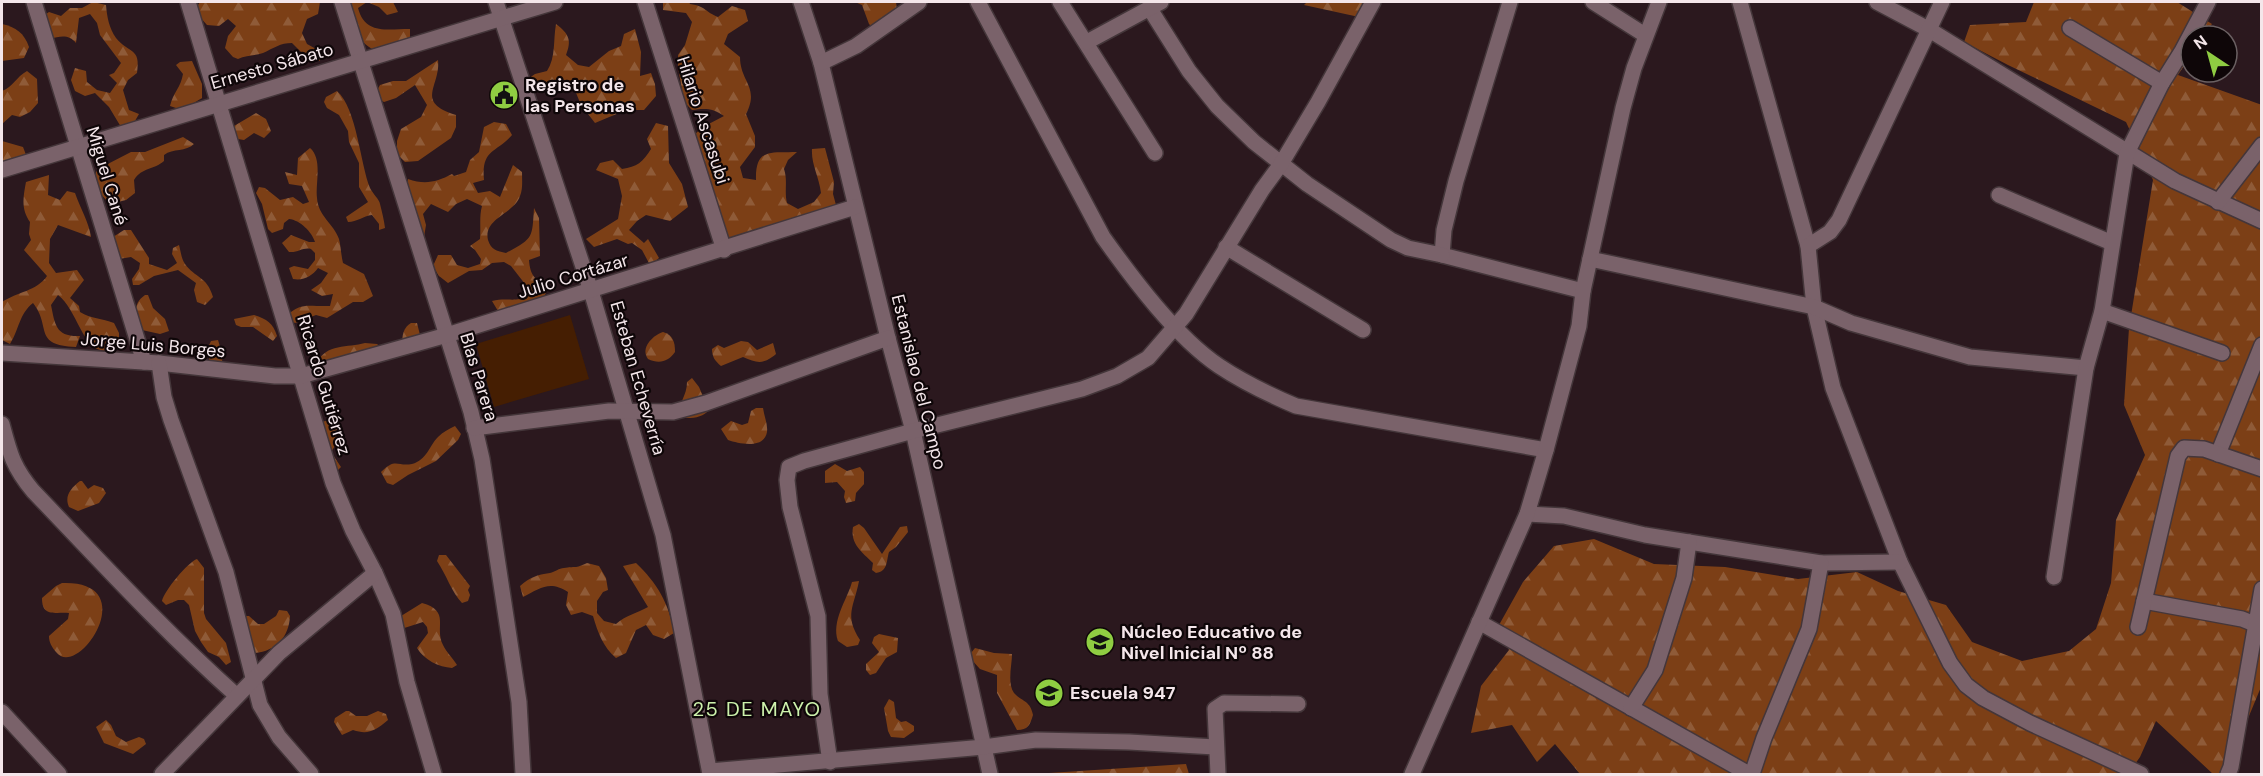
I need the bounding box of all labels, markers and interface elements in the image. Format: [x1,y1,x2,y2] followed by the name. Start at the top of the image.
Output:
[2179,24,2239,84] north arrow
[2190,30,2211,54] text: N
[208,37,336,95] street label: Ernesto Sábato
[671,53,735,187] street label: Hilario Ascasubi
[525,73,635,118] place label: Registro de las Personas
[488,79,520,111] public building icon: Registro de las Personas
[81,124,133,228] street label: Miguel Cané
[515,248,632,304] street label: Julio Cortázar
[886,292,952,472] street label: Estanislao del Campo
[605,298,671,458] street label: Esteban Echeverría
[291,312,357,458] street label: Ricardo Gutiérrez
[79,327,227,363] street label: Jorge Luis Borges
[454,330,504,424] street label: Blas Parera
[1121,620,1302,665] place label: Núcleo Educativo de Nivel Inicial Nº 88
[1084,626,1116,658] school or university icon: Núcleo Educativo de Nivel Inicial Nº 88
[1033,677,1065,709] school or university icon: Escuela 947
[1070,681,1176,705] place label: Escuela 947
[692,696,822,722] district label: 25 DE MAYO

